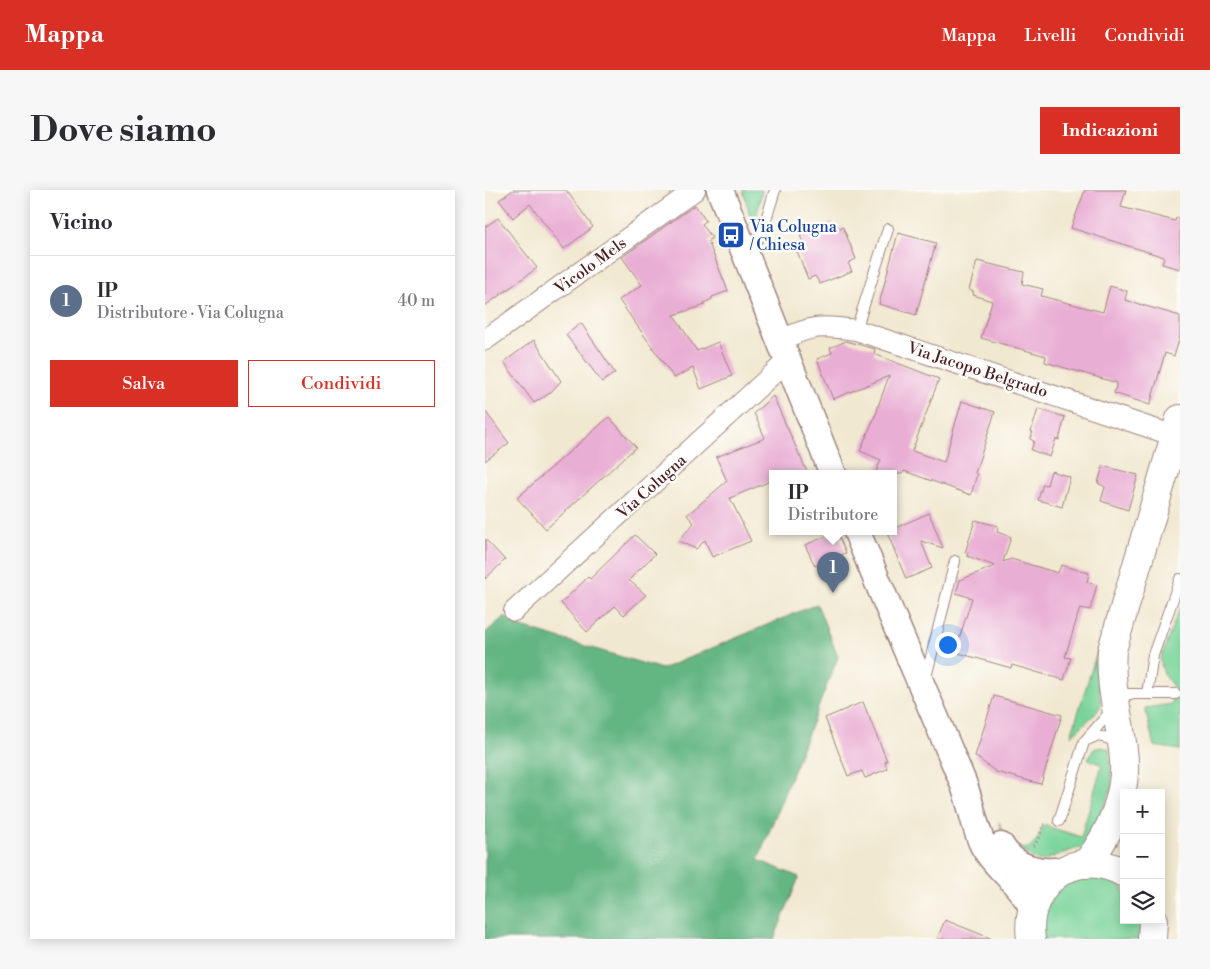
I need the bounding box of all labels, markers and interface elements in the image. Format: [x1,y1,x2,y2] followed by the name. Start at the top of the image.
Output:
[25,20,104,50] text: Mappa
[941,24,996,47] text: Mappa
[1024,24,1077,47] text: Livelli
[1105,24,1185,47] text: Condividi
[1040,107,1180,154] button: Indicazioni
[30,109,217,152] text: Dove siamo
[50,210,113,236] text: Vicino
[749,217,838,255] place label: Via Colugna / Chiesa
[716,220,746,250] bus stop icon: Via Colugna / Chiesa
[550,233,630,299] street label: Vicolo Mels
[97,279,118,303] text: IP
[62,291,70,311] text: 1
[398,291,435,311] text: 40 m
[97,303,284,323] text: Distributore · Via Colugna
[904,338,1050,402] street label: Via Jacopo Belgrado
[50,360,238,407] button: Salva
[248,360,435,407] button: Condividi
[612,450,691,524] street label: Via Colugna
[769,470,897,535] popup
[788,481,808,505] text: IP
[788,505,878,525] text: Distributore
[817,552,849,593] pin: 1
[935,632,961,658] your location
[1120,789,1165,924] map controls
[1120,789,1165,834] button: +
[1120,834,1165,879] button: −
[1120,879,1165,924] button: layers

